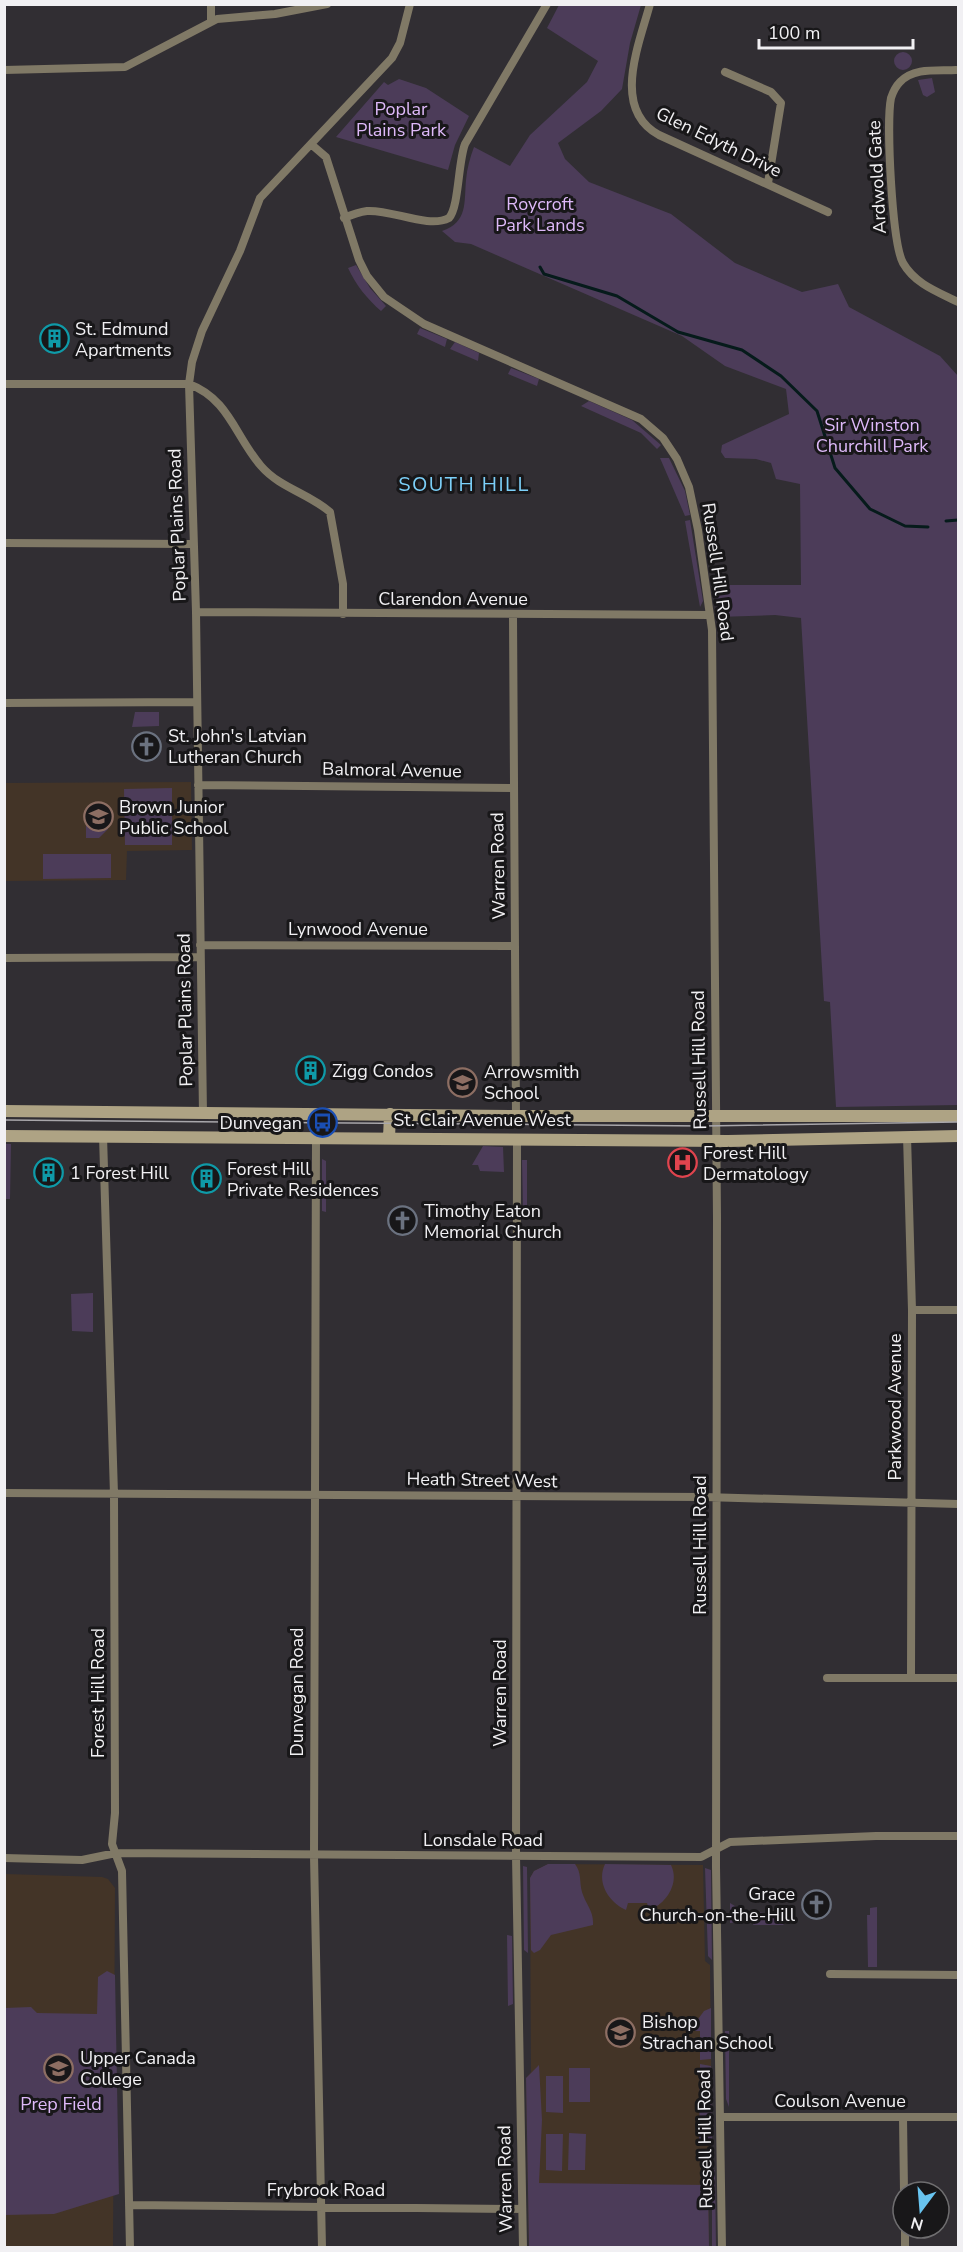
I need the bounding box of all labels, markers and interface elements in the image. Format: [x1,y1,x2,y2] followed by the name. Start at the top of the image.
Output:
[759,12,914,50] scale bar
[768,21,820,45] text: 100 m
[356,97,447,142] park label: Poplar Plains Park
[652,101,786,183] street label: Glen Edyth Drive
[862,120,892,234] street label: Ardwold Gate
[495,192,585,237] park label: Roycroft Park Lands
[75,317,172,362] place label: St. Edmund Apartments
[38,323,70,355] building icon: St. Edmund Apartments
[816,413,929,458] park label: Sir Winston Churchill Park
[162,448,192,602] street label: Poplar Plains Road
[398,471,530,498] district label: SOUTH HILL
[696,501,740,643] street label: Russell Hill Road
[378,587,528,611] street label: Clarendon Avenue
[168,724,307,769] place label: St. John's Latvian Lutheran Church
[131,730,163,762] church icon: St. John's Latvian Lutheran Church
[322,757,462,783] street label: Balmoral Avenue
[119,795,229,840] place label: Brown Junior Public School
[82,801,114,833] school or university icon: Brown Junior Public School
[485,812,511,920] street label: Warren Road
[288,917,428,941] street label: Lynwood Avenue
[172,933,198,1087] street label: Poplar Plains Road
[686,990,712,1130] street label: Russell Hill Road
[295,1055,327,1087] building icon: Zigg Condos
[332,1059,433,1083] place label: Zigg Condos
[484,1060,580,1105] place label: Arrowsmith School
[447,1066,479,1098] school or university icon: Arrowsmith School
[307,1107,339,1139] bus stop icon: Dunvegan
[393,1108,572,1132] street label: St. Clair Avenue West
[219,1111,302,1135] place label: Dunvegan
[703,1141,809,1186] place label: Forest Hill Dermatology
[666,1147,698,1179] hospital icon: Forest Hill Dermatology
[33,1157,65,1189] building icon: 1 Forest Hill
[227,1157,379,1202] place label: Forest Hill Private Residences
[70,1161,170,1185] place label: 1 Forest Hill
[190,1163,222,1195] building icon: Forest Hill Private Residences
[424,1199,562,1244] place label: Timothy Eaton Memorial Church
[387,1205,419,1237] church icon: Timothy Eaton Memorial Church
[883,1333,907,1481] street label: Parkwood Avenue
[406,1467,558,1493] street label: Heath Street West
[688,1475,712,1615] street label: Russell Hill Road
[285,1627,309,1757] street label: Dunvegan Road
[86,1628,110,1758] street label: Forest Hill Road
[488,1639,512,1747] street label: Warren Road
[423,1828,543,1852] street label: Lonsdale Road
[639,1882,796,1927] place label: Grace Church-on-the-Hill
[800,1888,832,1920] church icon: Grace Church-on-the-Hill
[642,2010,774,2055] place label: Bishop Strachan School
[605,2016,637,2048] school or university icon: Bishop Strachan School
[80,2046,196,2091] place label: Upper Canada College
[43,2052,75,2084] school or university icon: Upper Canada College
[692,2069,718,2209] street label: Russell Hill Road
[774,2089,906,2113] street label: Coulson Avenue
[20,2092,102,2116] park label: Prep Field
[492,2125,518,2233] street label: Warren Road
[267,2178,385,2202] street label: Frybrook Road
[891,2180,951,2240] north arrow
[908,2211,926,2236] text: N

